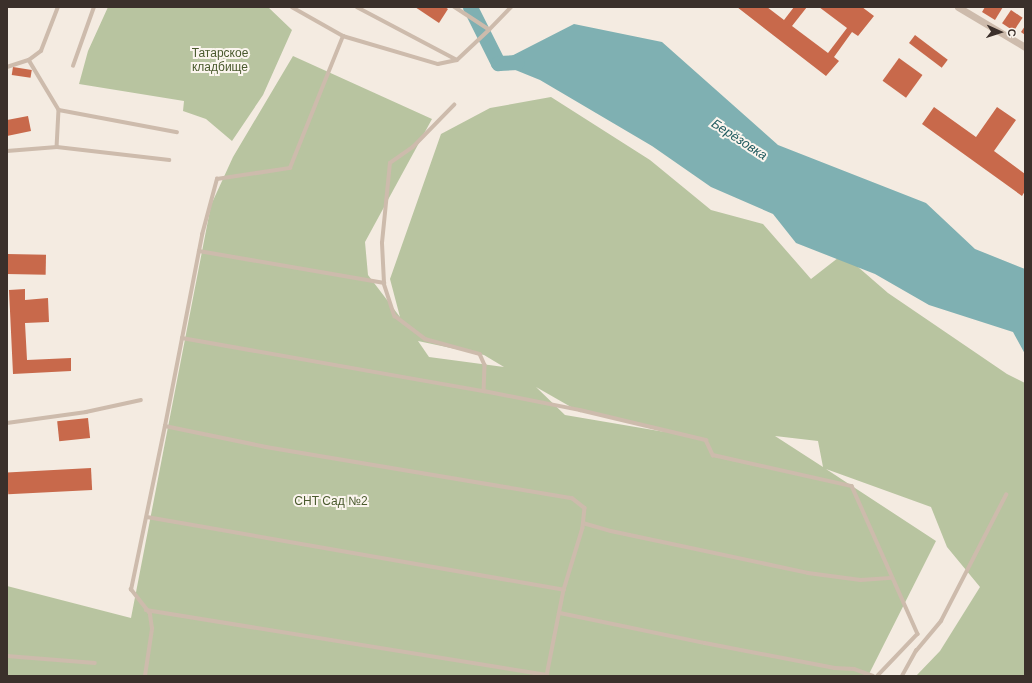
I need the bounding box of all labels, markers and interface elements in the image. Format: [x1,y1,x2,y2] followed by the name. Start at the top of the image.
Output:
[980,12,1020,52] north arrow
[1006,28,1018,37] text: С
[192,47,248,75] park label: Татарское кладбище
[708,116,770,164] water label: Берёзовка
[294,495,368,509] park label: СНТ Сад №2

